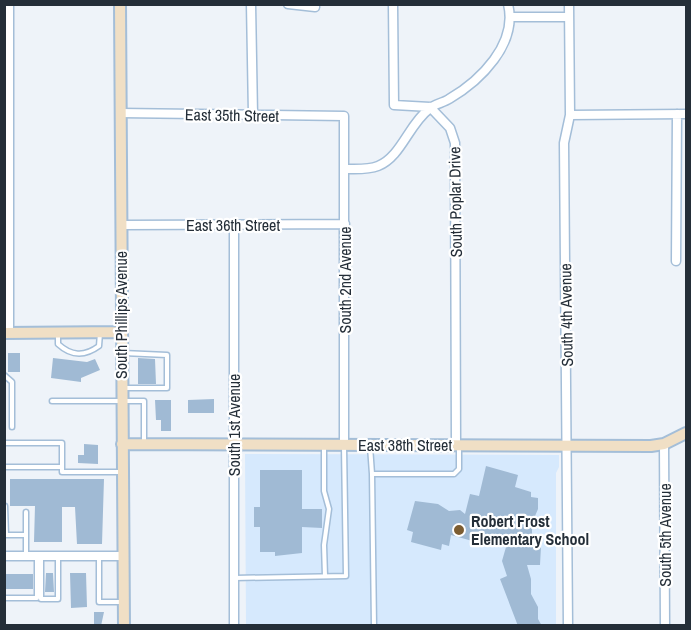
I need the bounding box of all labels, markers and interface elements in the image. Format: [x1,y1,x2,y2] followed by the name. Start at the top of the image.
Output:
[185,103,280,127] street label: East 35th Street
[443,146,467,258] street label: South Poplar Drive
[186,214,280,236] street label: East 36th Street
[334,226,356,334] street label: South 2nd Avenue
[110,251,132,379] street label: South Phillips Avenue
[554,263,578,367] street label: South 4th Avenue
[223,374,245,476] street label: South 1st Avenue
[358,434,452,456] street label: East 38th Street
[654,483,676,587] street label: South 5th Avenue
[471,510,589,550] place label: Robert Frost Elementary School
[452,523,466,537] marker: Robert Frost Elementary School

